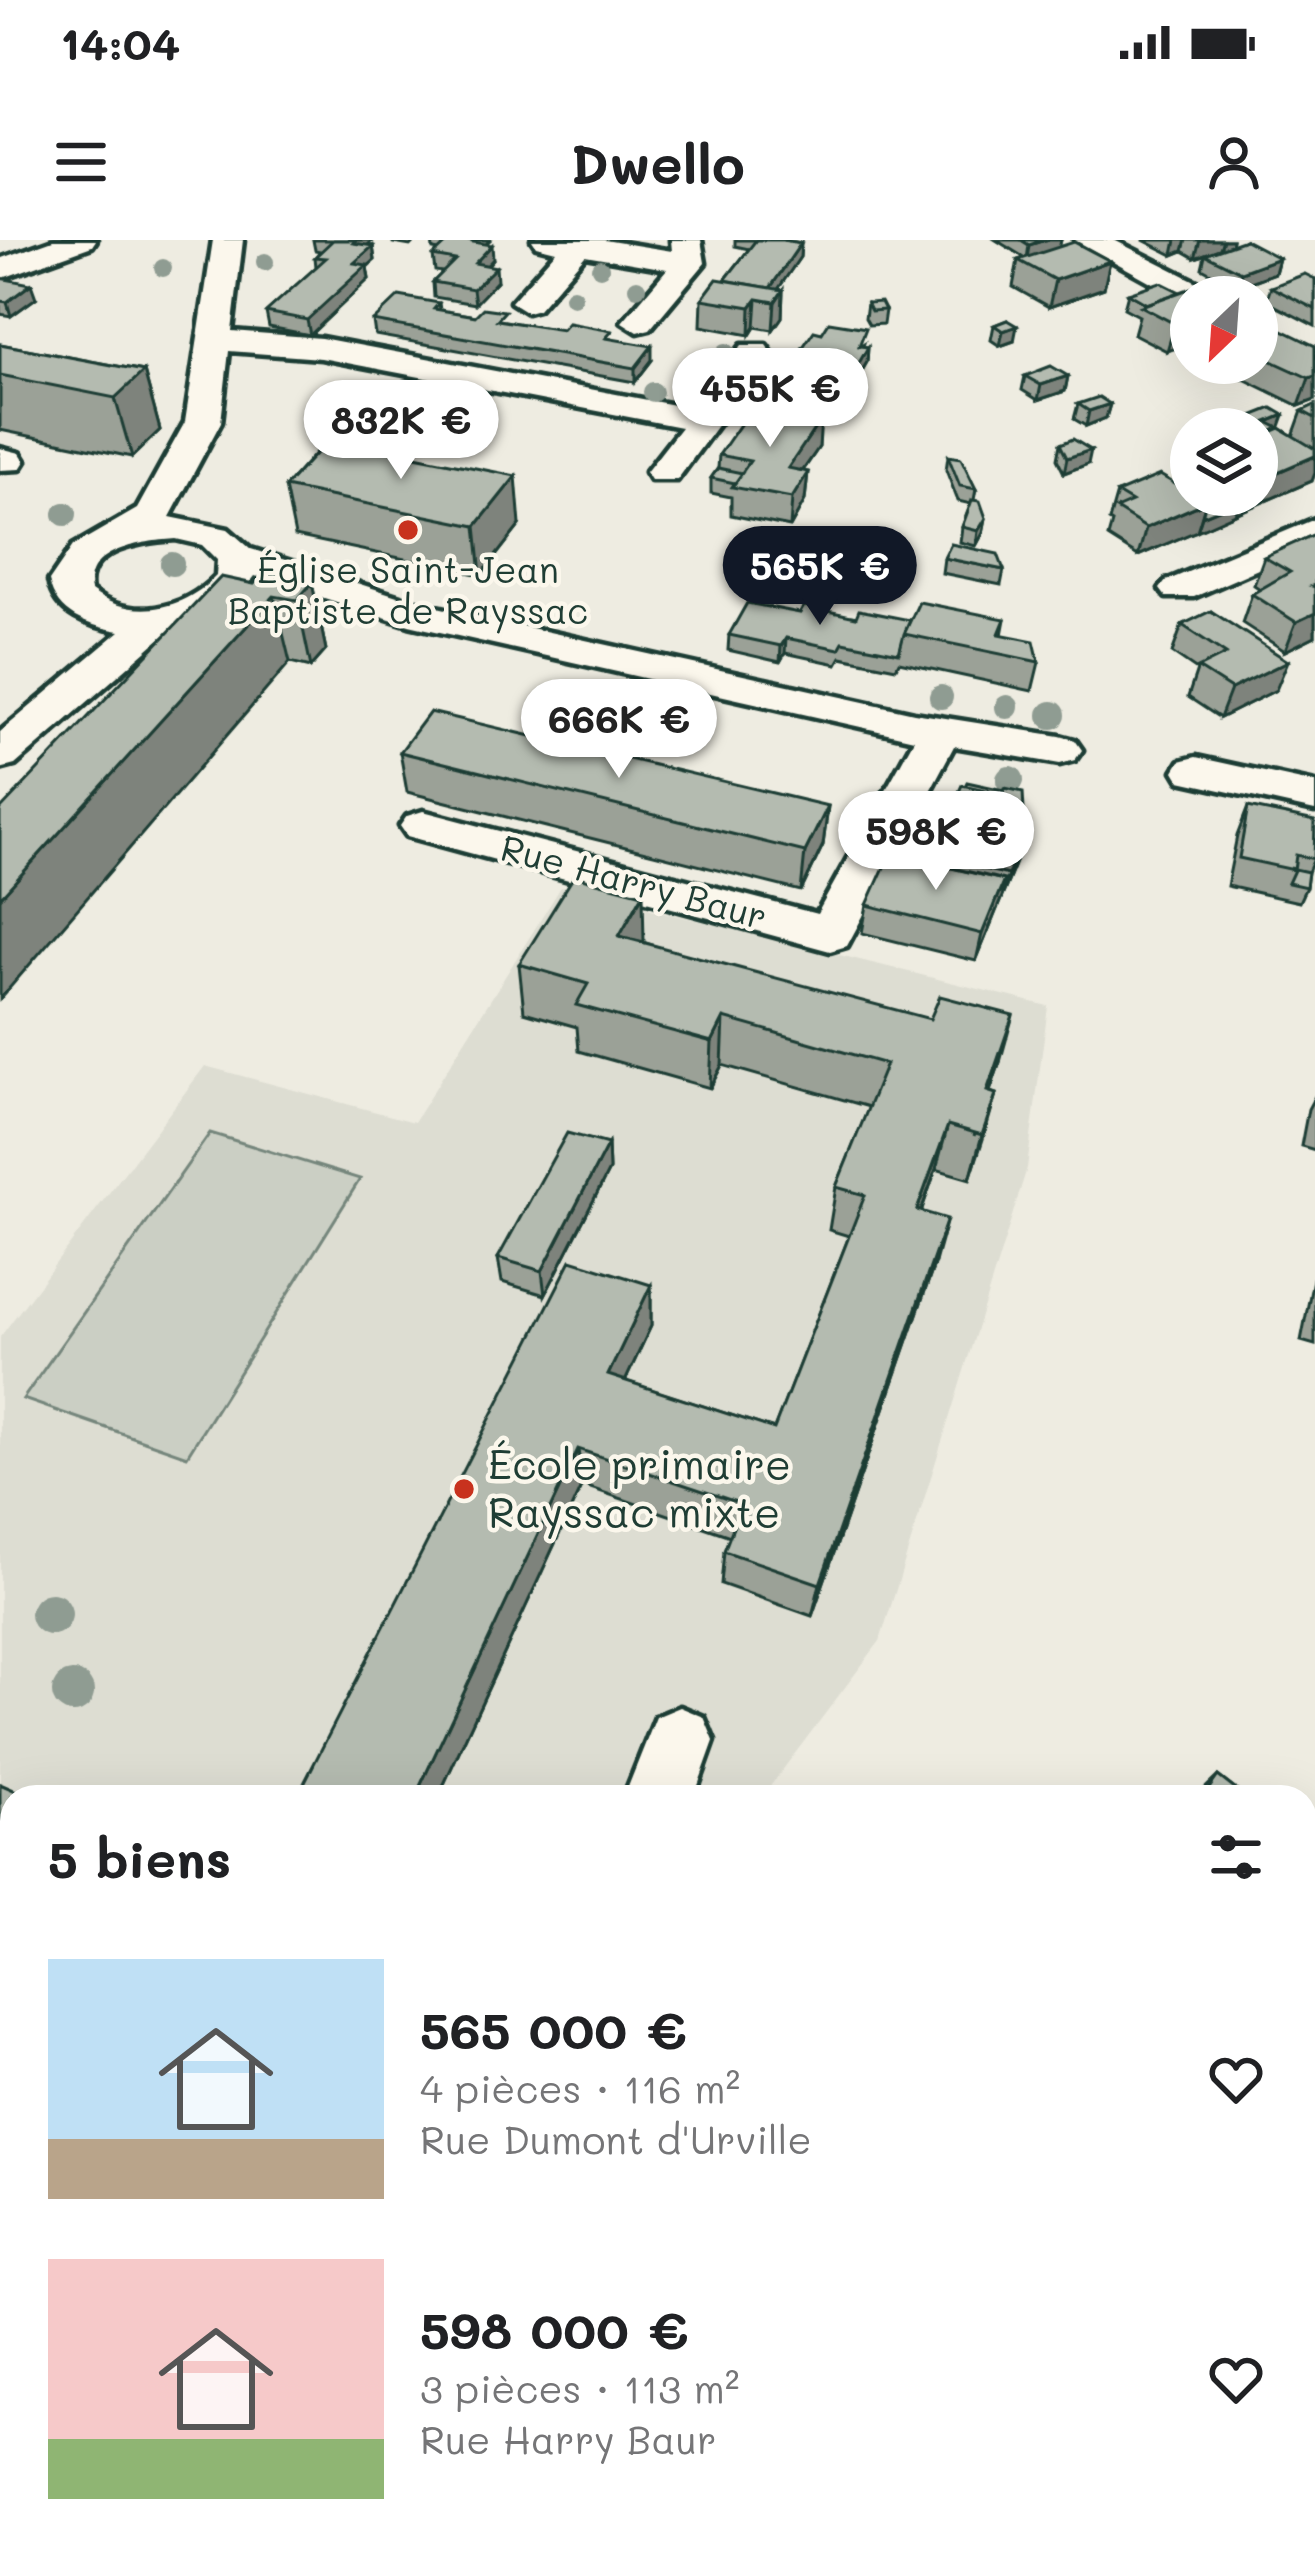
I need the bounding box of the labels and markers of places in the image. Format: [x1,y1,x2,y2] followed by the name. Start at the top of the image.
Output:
[672,348,868,450] pin: 455K €
[303,380,499,482] pin: 832K €
[395,517,421,543] marker: Église Saint-Jean Baptiste de Rayssac
[722,526,918,628] pin: 565K €
[228,545,588,634] place label: Église Saint-Jean Baptiste de Rayssac
[521,679,717,781] pin: 666K €
[838,791,1034,893] pin: 598K €
[488,1436,791,1539] place label: École primaire Rayssac mixte
[451,1476,477,1502] marker: École primaire Rayssac mixte

